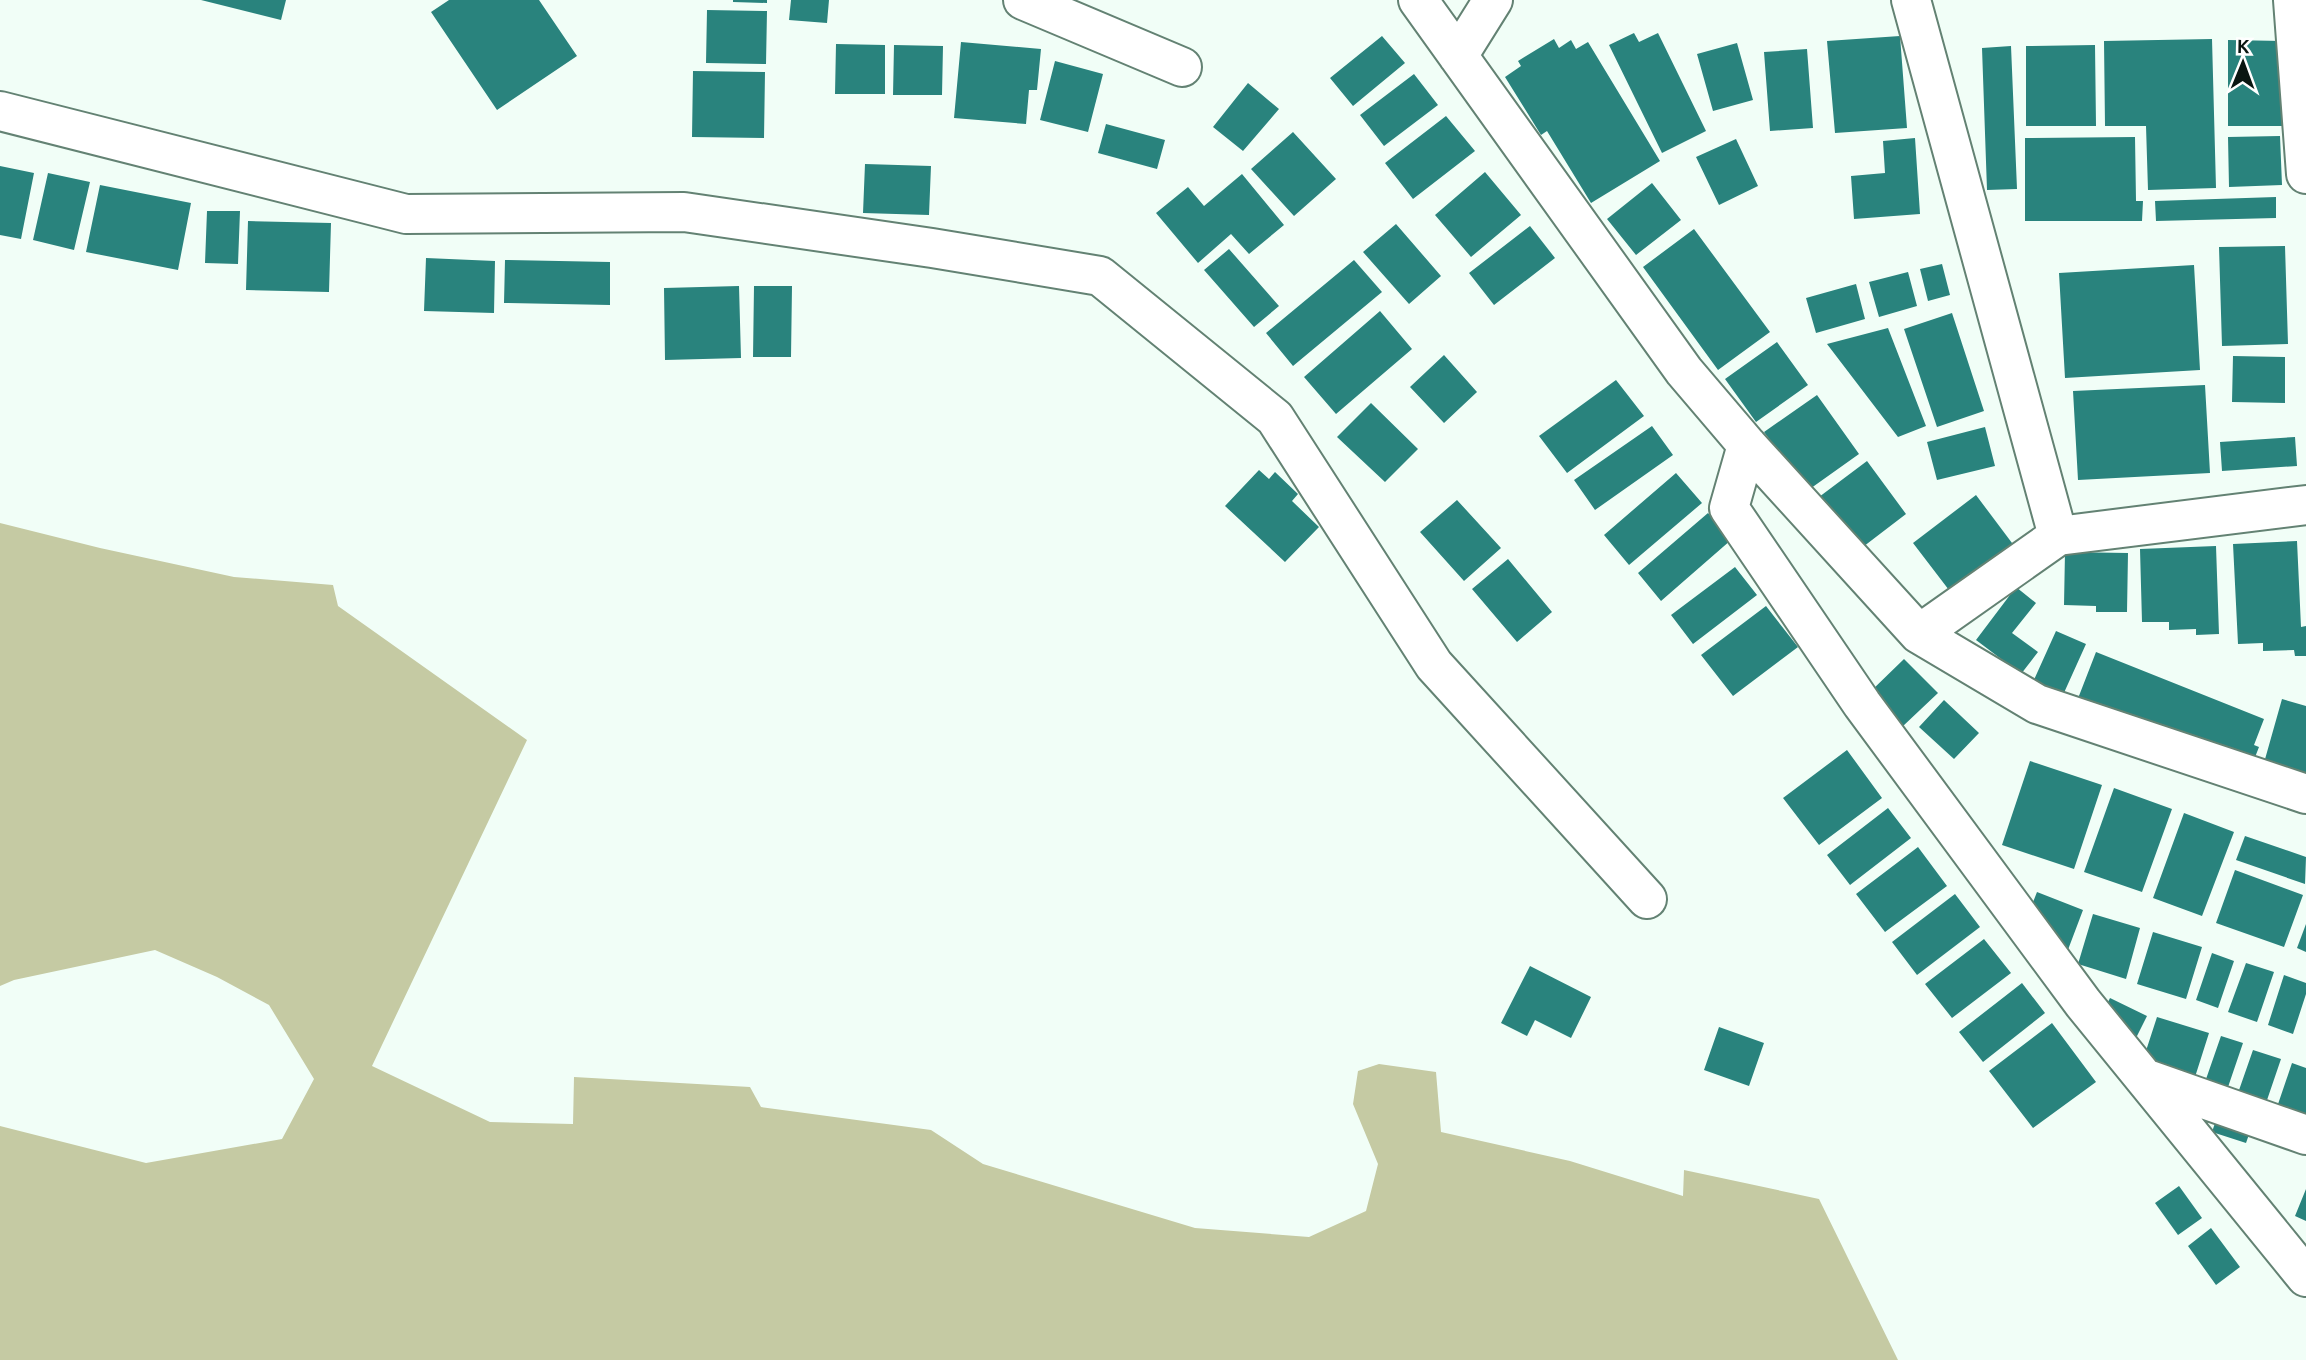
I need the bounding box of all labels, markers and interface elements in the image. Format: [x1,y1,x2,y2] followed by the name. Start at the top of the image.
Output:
[2208,28,2278,98] north arrow
[2237,35,2250,57] text: K

